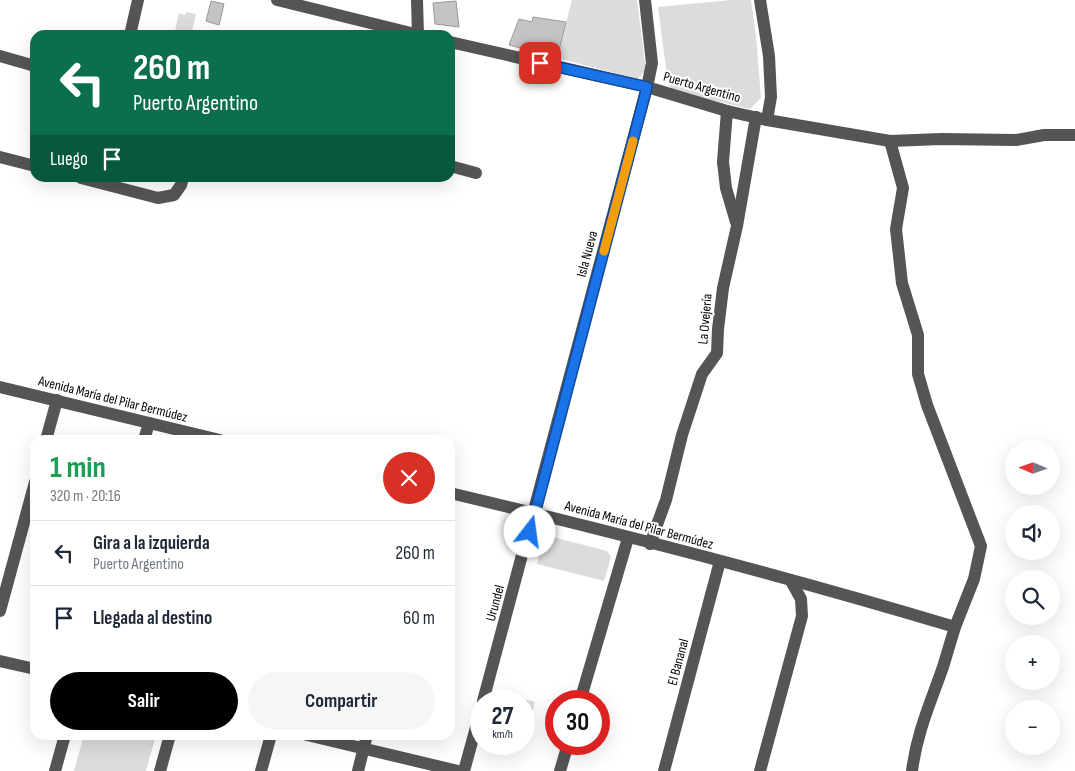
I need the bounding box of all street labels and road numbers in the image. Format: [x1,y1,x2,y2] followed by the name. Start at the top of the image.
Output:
[661,68,743,106] street label: Puerto Argentino
[573,229,601,279] street label: Isla Nueva
[694,293,716,345] street label: La Ovejería
[36,372,189,426] street label: Avenida María del Pilar Bermúdez
[562,497,715,553] street label: Avenida María del Pilar Bermúdez
[482,583,508,623] street label: Urundel
[664,637,692,687] street label: El Bananal

